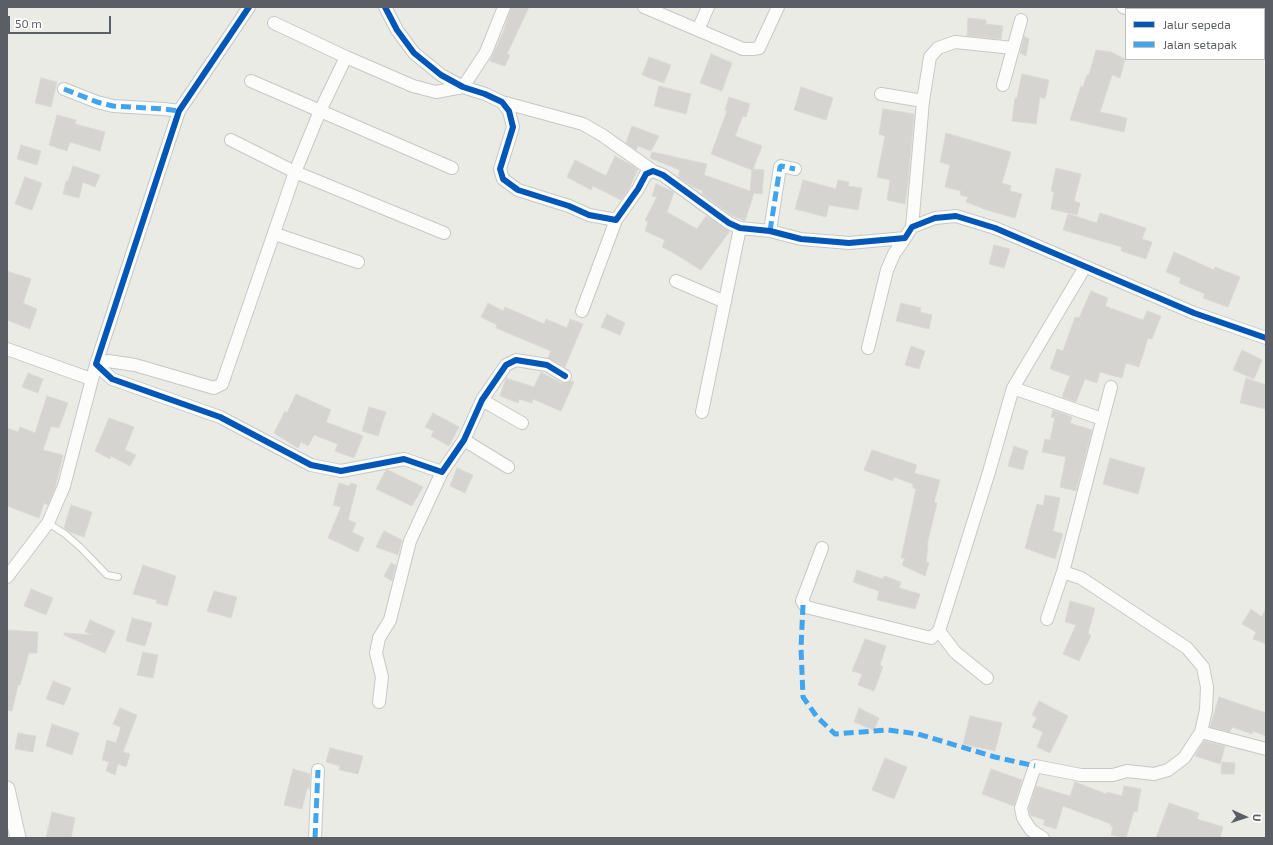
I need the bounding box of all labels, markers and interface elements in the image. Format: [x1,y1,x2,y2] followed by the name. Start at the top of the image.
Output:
[10,8,113,34] scale bar
[1125,8,1265,60] legend
[15,16,42,30] text: 50 m
[1163,17,1231,31] text: Jalur sepeda
[1163,37,1237,51] text: Jalan setapak
[1225,797,1265,837] north arrow
[1251,814,1264,822] text: U

